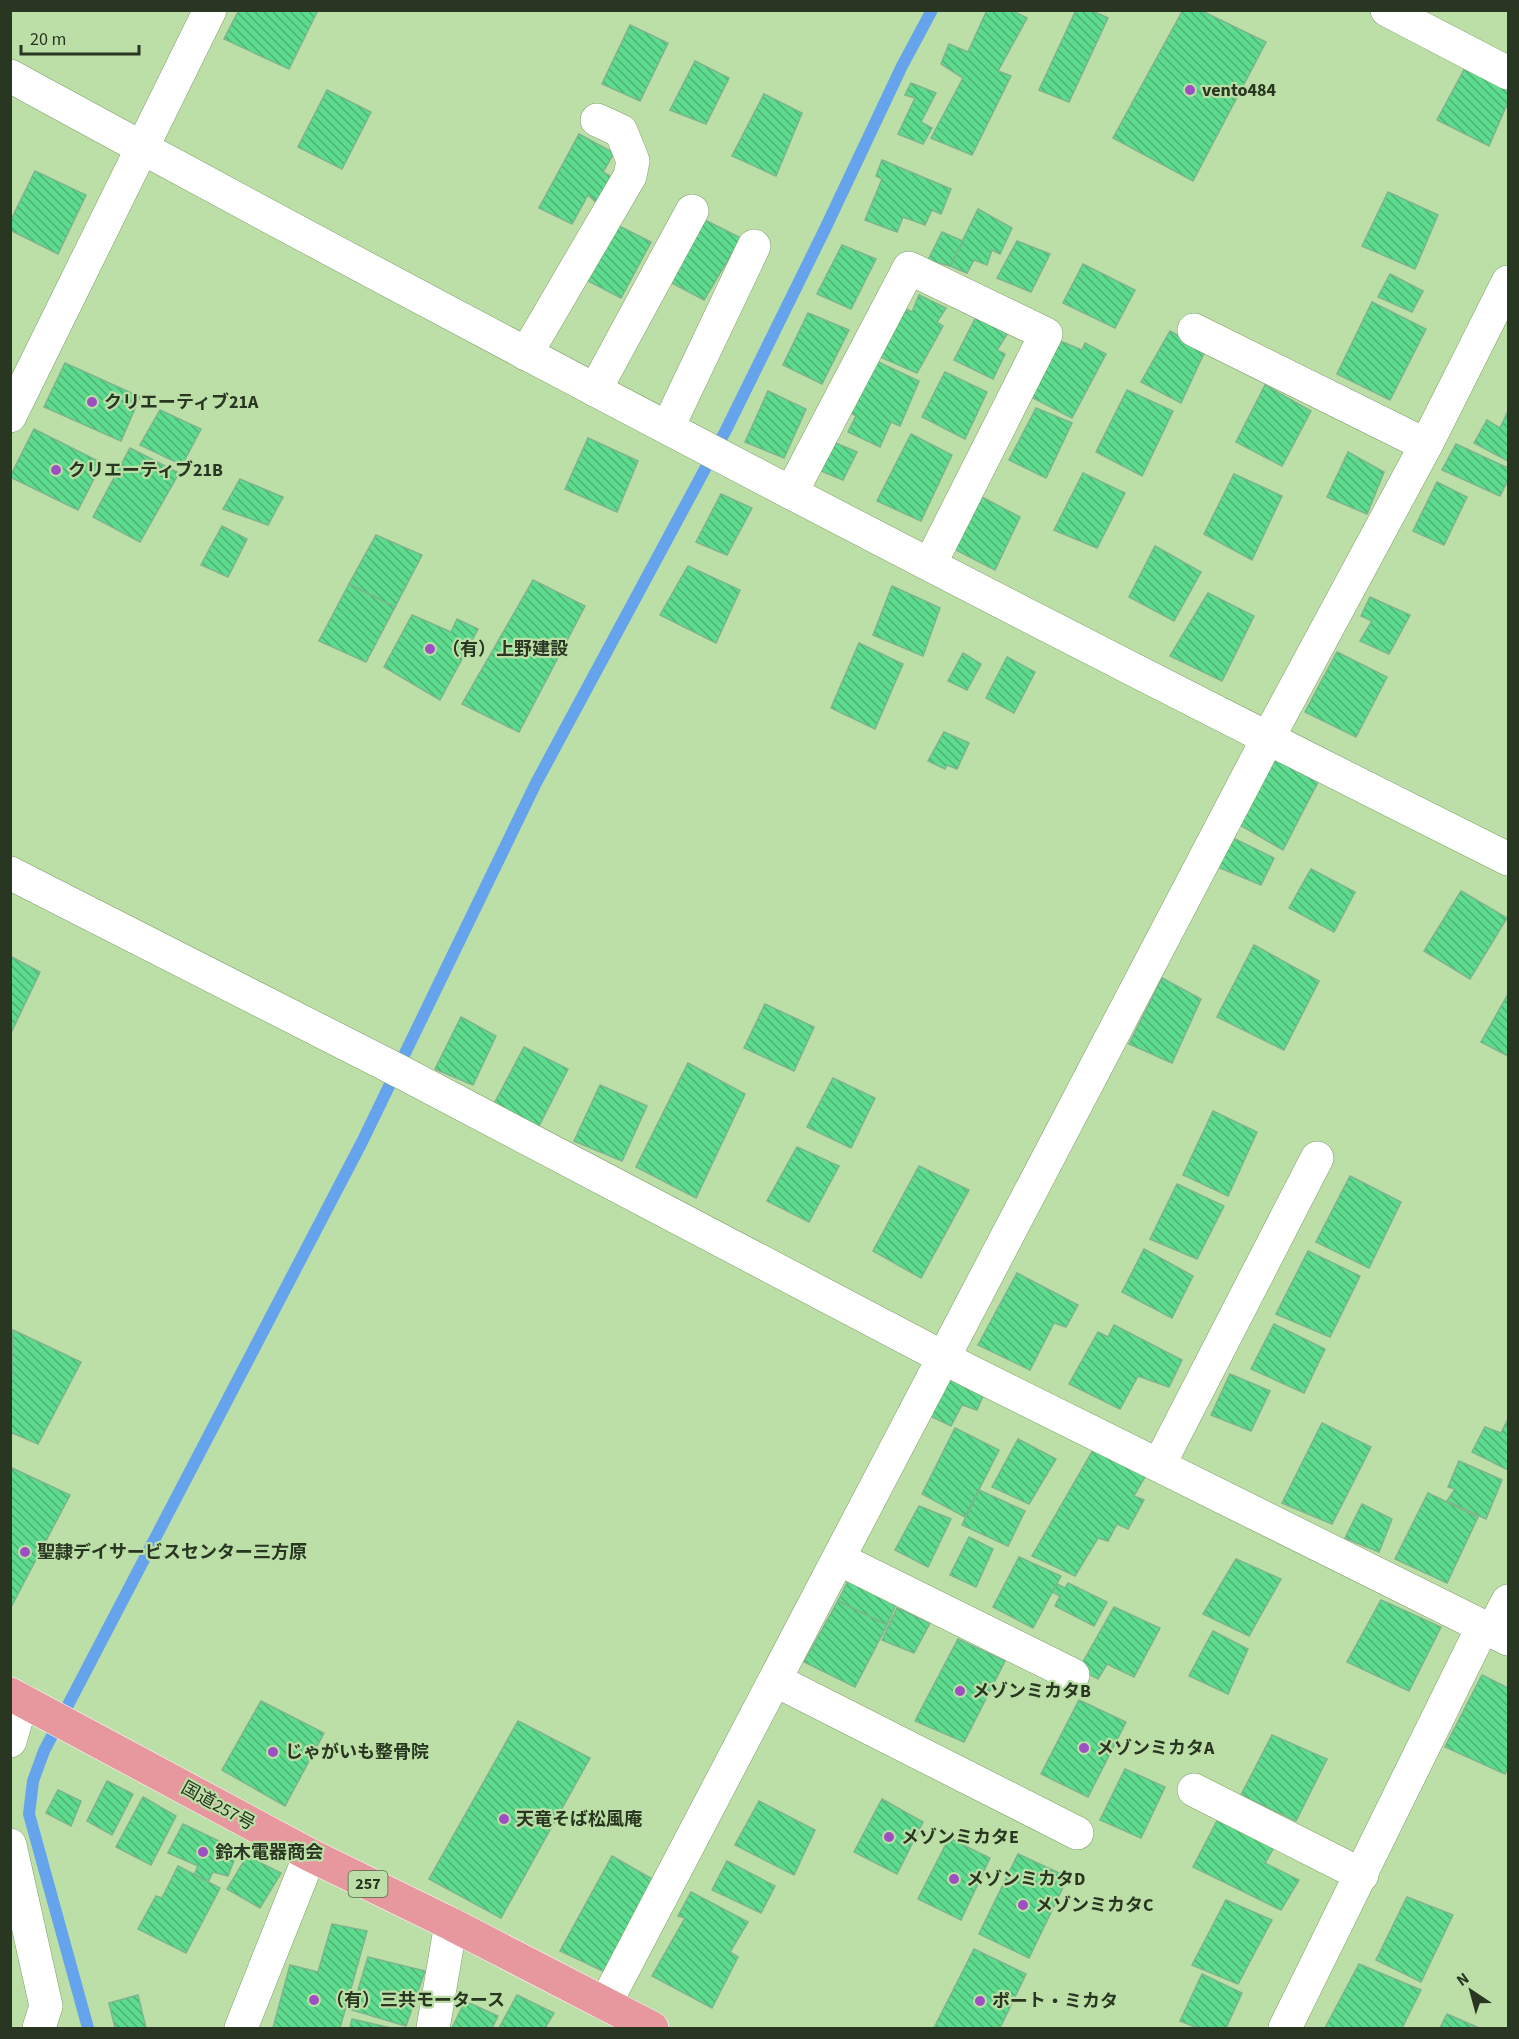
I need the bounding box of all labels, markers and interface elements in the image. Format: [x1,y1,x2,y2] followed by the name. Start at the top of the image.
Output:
[21,18,140,56] scale bar
[30,27,66,52] text: 20 m
[1202,78,1276,103] place label: vento484
[1183,83,1197,97] marker: vento484
[104,390,259,415] place label: クリエーティブ21A
[85,395,99,409] marker: クリエーティブ21A
[68,458,223,483] place label: クリエーティブ21B
[49,463,63,477] marker: クリエーティブ21B
[442,637,568,662] place label: （有）上野建設
[423,642,437,656] marker: （有）上野建設
[37,1540,307,1565] place label: 聖隷デイサービスセンター三方原
[18,1545,32,1559] marker: 聖隷デイサービスセンター三方原
[972,1679,1091,1704] place label: メゾンミカタB
[953,1684,967,1698] marker: メゾンミカタB
[1096,1736,1215,1761] place label: メゾンミカタA
[285,1740,429,1765] place label: じゃがいも整骨院
[1077,1741,1091,1755] marker: メゾンミカタA
[266,1745,280,1759] marker: じゃがいも整骨院
[177,1775,259,1837] street label: 国道257号
[516,1807,642,1832] place label: 天竜そば松風庵
[497,1812,511,1826] marker: 天竜そば松風庵
[901,1825,1019,1850] place label: メゾンミカタE
[882,1830,896,1844] marker: メゾンミカタE
[215,1840,323,1865] place label: 鈴木電器商会
[196,1845,210,1859] marker: 鈴木電器商会
[966,1867,1085,1892] place label: メゾンミカタD
[348,1871,388,1897] road number: 257
[947,1872,961,1886] marker: メゾンミカタD
[1035,1893,1154,1918] place label: メゾンミカタC
[1016,1898,1030,1912] marker: メゾンミカタC
[1441,1961,1501,2021] north arrow
[1452,1968,1474,1992] text: N
[326,1988,505,2013] place label: （有）三共モータース
[992,1989,1118,2014] place label: ポート・ミカタ
[307,1993,321,2007] marker: （有）三共モータース
[973,1994,987,2008] marker: ポート・ミカタ

